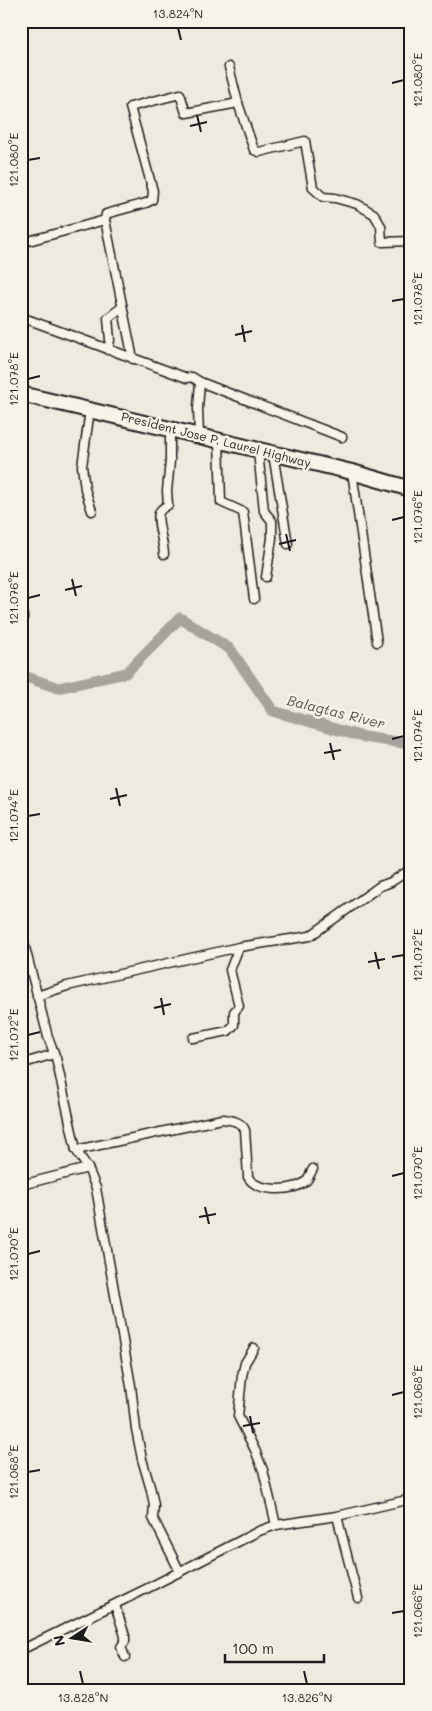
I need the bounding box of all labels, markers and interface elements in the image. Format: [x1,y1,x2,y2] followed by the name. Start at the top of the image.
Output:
[153,5,203,21] text: 13.824°N
[409,53,425,107] text: 121.080°E
[5,133,21,187] text: 121.080°E
[409,272,425,326] text: 121.078°E
[5,352,21,406] text: 121.078°E
[120,408,313,470] street label: President Jose P. Laurel Highway
[409,490,425,544] text: 121.076°E
[5,571,21,625] text: 121.076°E
[285,690,387,733] water label: Balagtas River
[409,709,425,763] text: 121.074°E
[5,789,21,843] text: 121.074°E
[409,928,425,982] text: 121.072°E
[5,1008,21,1062] text: 121.072°E
[409,1146,425,1200] text: 121.070°E
[5,1227,21,1281] text: 121.070°E
[409,1365,425,1419] text: 121.068°E
[5,1445,21,1499] text: 121.068°E
[409,1584,425,1638] text: 121.066°E
[48,1614,98,1664] north arrow
[225,1631,323,1663] scale bar
[48,1634,69,1648] text: N
[232,1638,274,1658] text: 100 m
[58,1689,108,1705] text: 13.828°N
[282,1689,332,1705] text: 13.826°N

